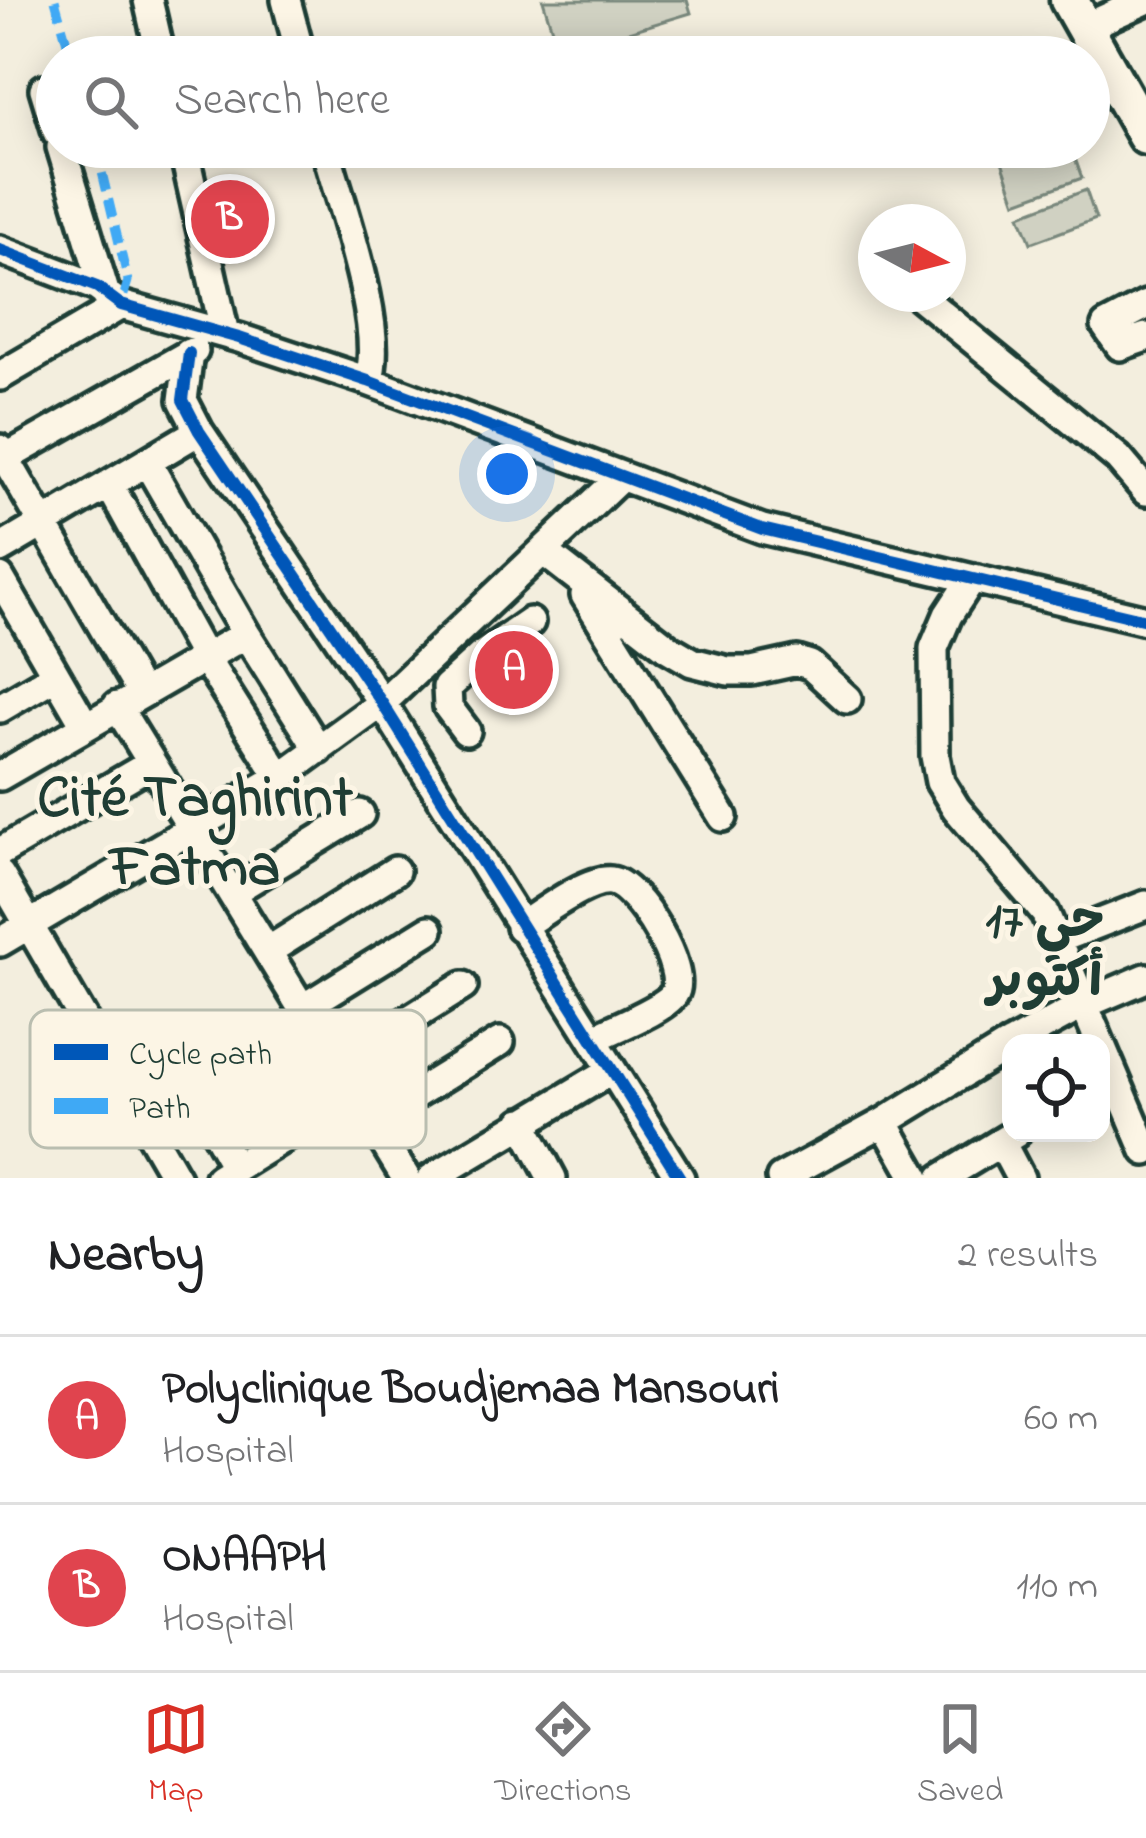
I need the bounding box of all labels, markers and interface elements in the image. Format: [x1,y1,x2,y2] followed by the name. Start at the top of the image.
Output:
[36,36,1110,168] search box
[78,69,144,135] icon: search
[174,69,390,135] text: Search here
[191,174,269,264] pin: B
[858,204,966,312] north arrow
[477,444,537,504] your location
[475,625,553,715] pin: A
[37,757,354,913] district label: Cité Taghirint Fatma
[984,886,1104,1020] district label: حي 17 أكتوبر
[30,1010,426,1148] legend
[129,1032,272,1080] text: Cycle path
[1002,1034,1110,1142] map controls
[1002,1034,1110,1142] button: locate
[129,1086,191,1134] text: Path
[48,1219,204,1294] text: Nearby
[958,1228,1098,1285] text: 2 results
[162,1358,779,1424] text: Polyclinique Boudjemaa Mansouri
[75,1391,99,1448] text: A
[1024,1391,1098,1448] text: 60 m
[162,1424,294,1481] text: Hospital
[162,1526,327,1592] text: ONAAPH
[74,1559,100,1616] text: B
[1016,1559,1098,1616] text: 110 m
[162,1592,294,1649] text: Hospital
[143,1696,209,1816] tab: Map
[494,1696,632,1816] tab: Directions
[917,1696,1003,1816] tab: Saved

